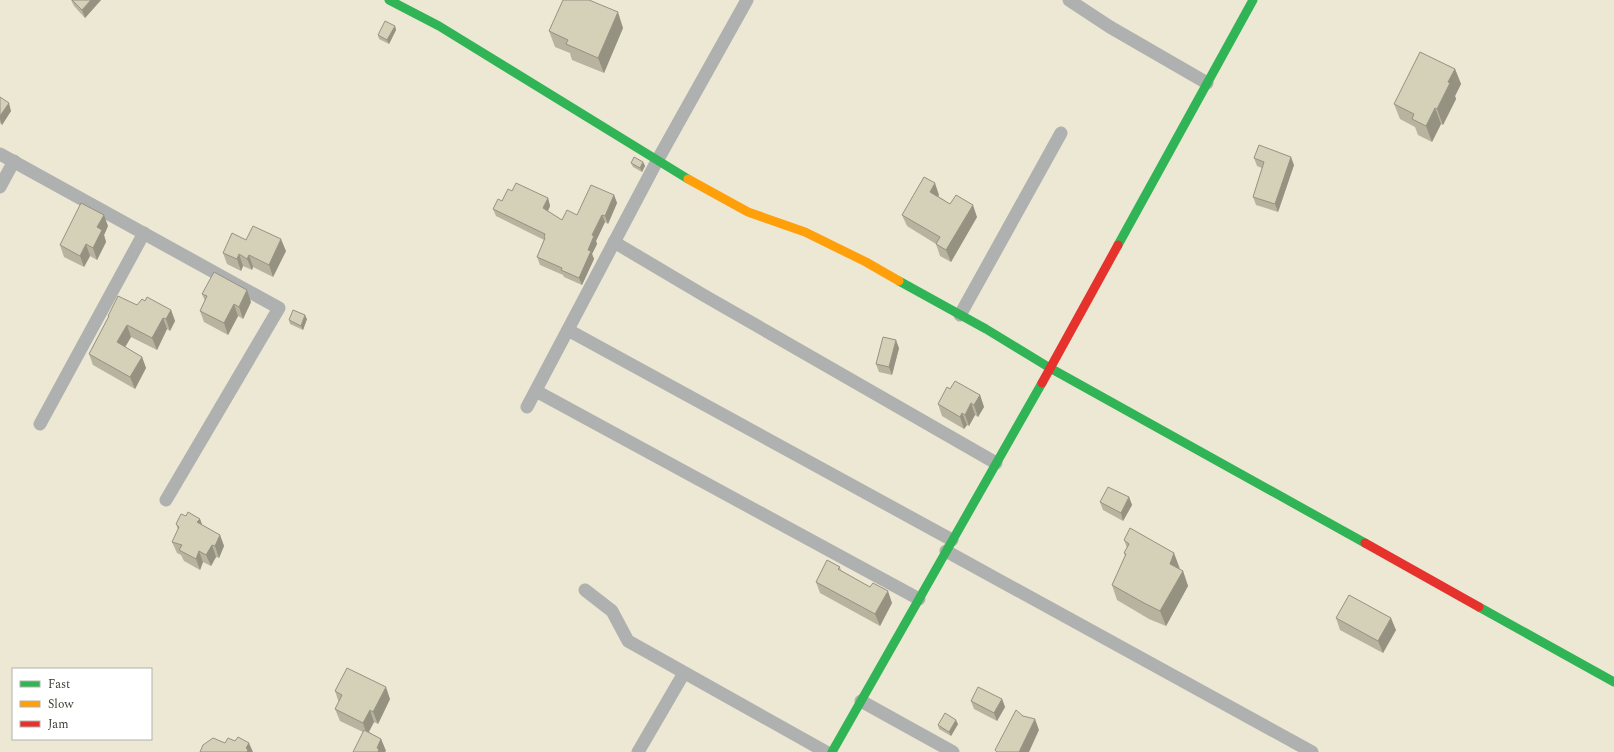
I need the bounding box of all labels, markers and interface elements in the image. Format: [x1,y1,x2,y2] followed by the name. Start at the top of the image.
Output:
[12,668,152,740] legend
[48,675,70,694] text: Fast
[48,695,74,714] text: Slow
[48,715,69,734] text: Jam

